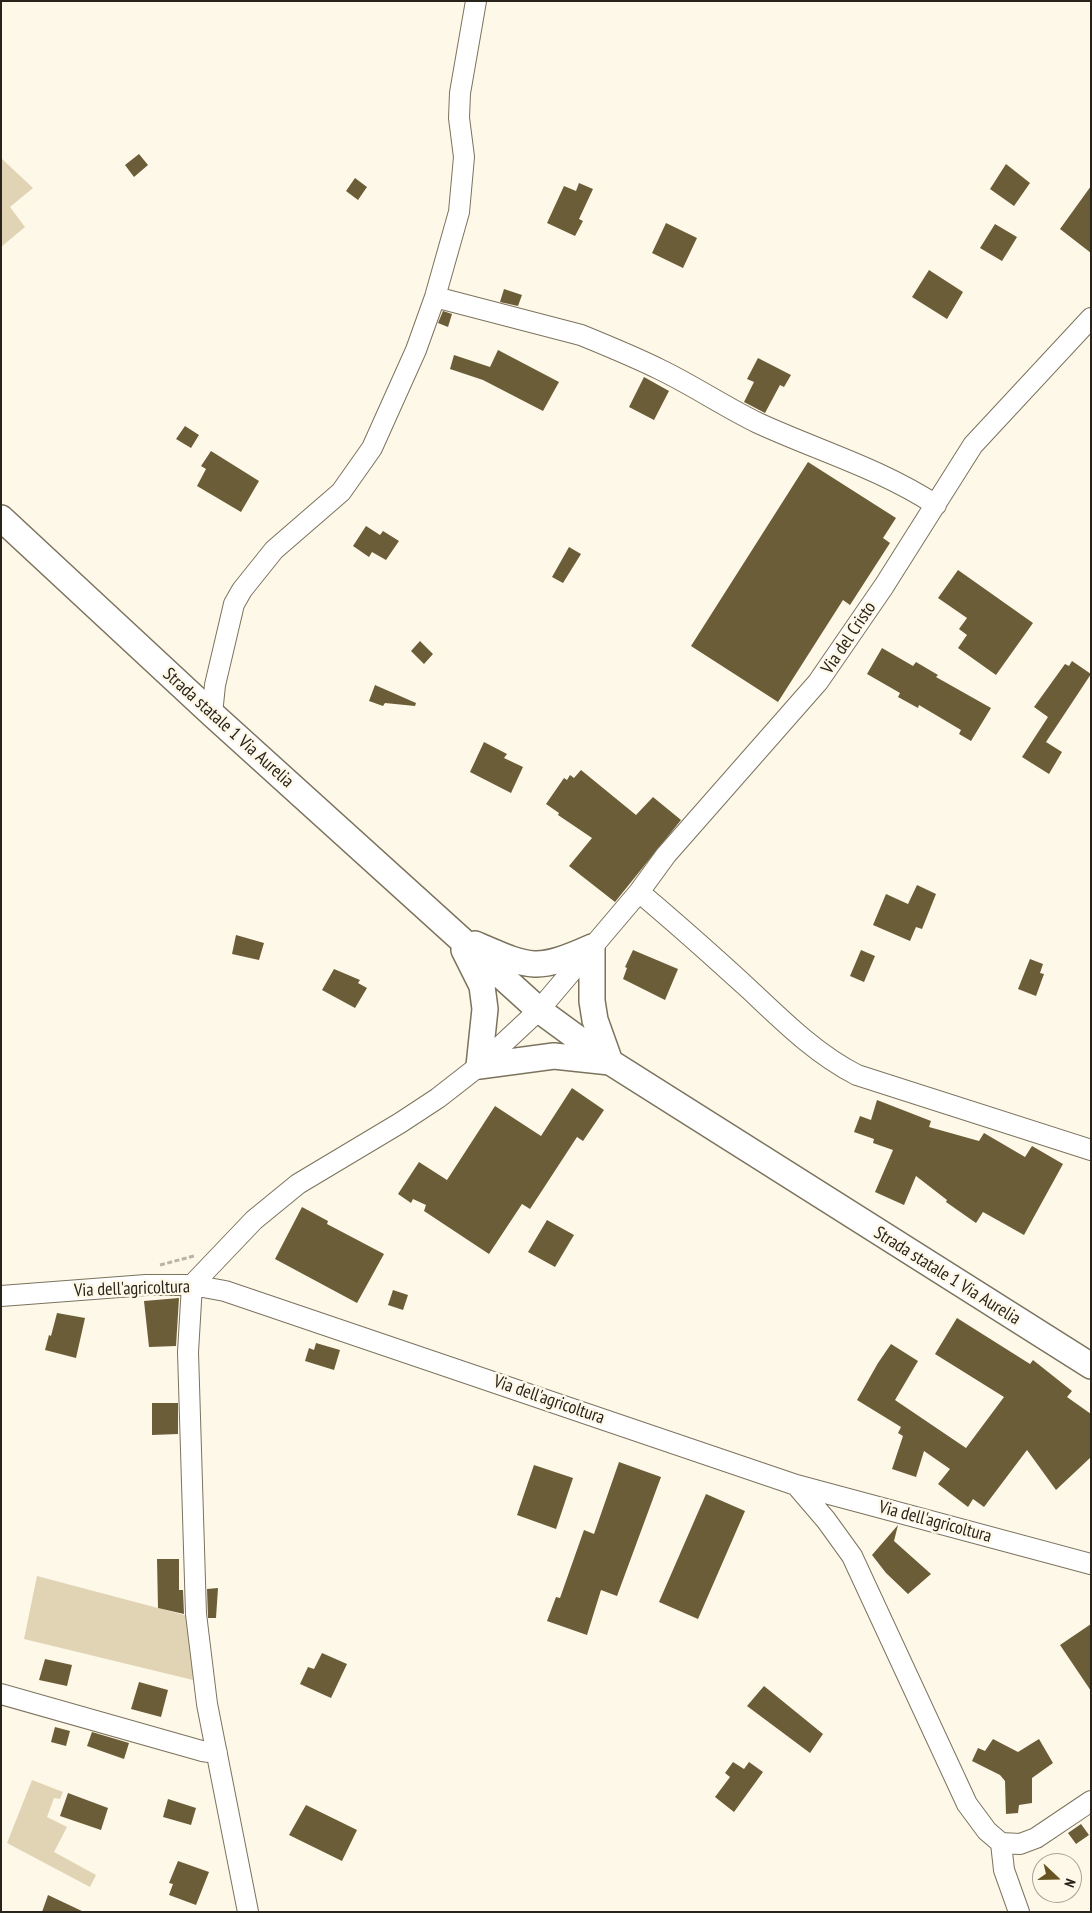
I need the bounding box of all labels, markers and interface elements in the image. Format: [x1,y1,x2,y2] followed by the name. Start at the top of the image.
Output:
[817,598,881,678] street label: Via del Cristo
[158,664,298,792] street label: Strada statale 1 Via Aurelia
[870,1222,1024,1330] street label: Strada statale 1 Via Aurelia
[74,1276,190,1302] street label: Via dell'agricoltura
[491,1371,607,1429] street label: Via dell'agricoltura
[876,1497,994,1547] street label: Via dell'agricoltura
[1032,1853,1082,1903] north arrow
[1060,1876,1080,1890] text: N

